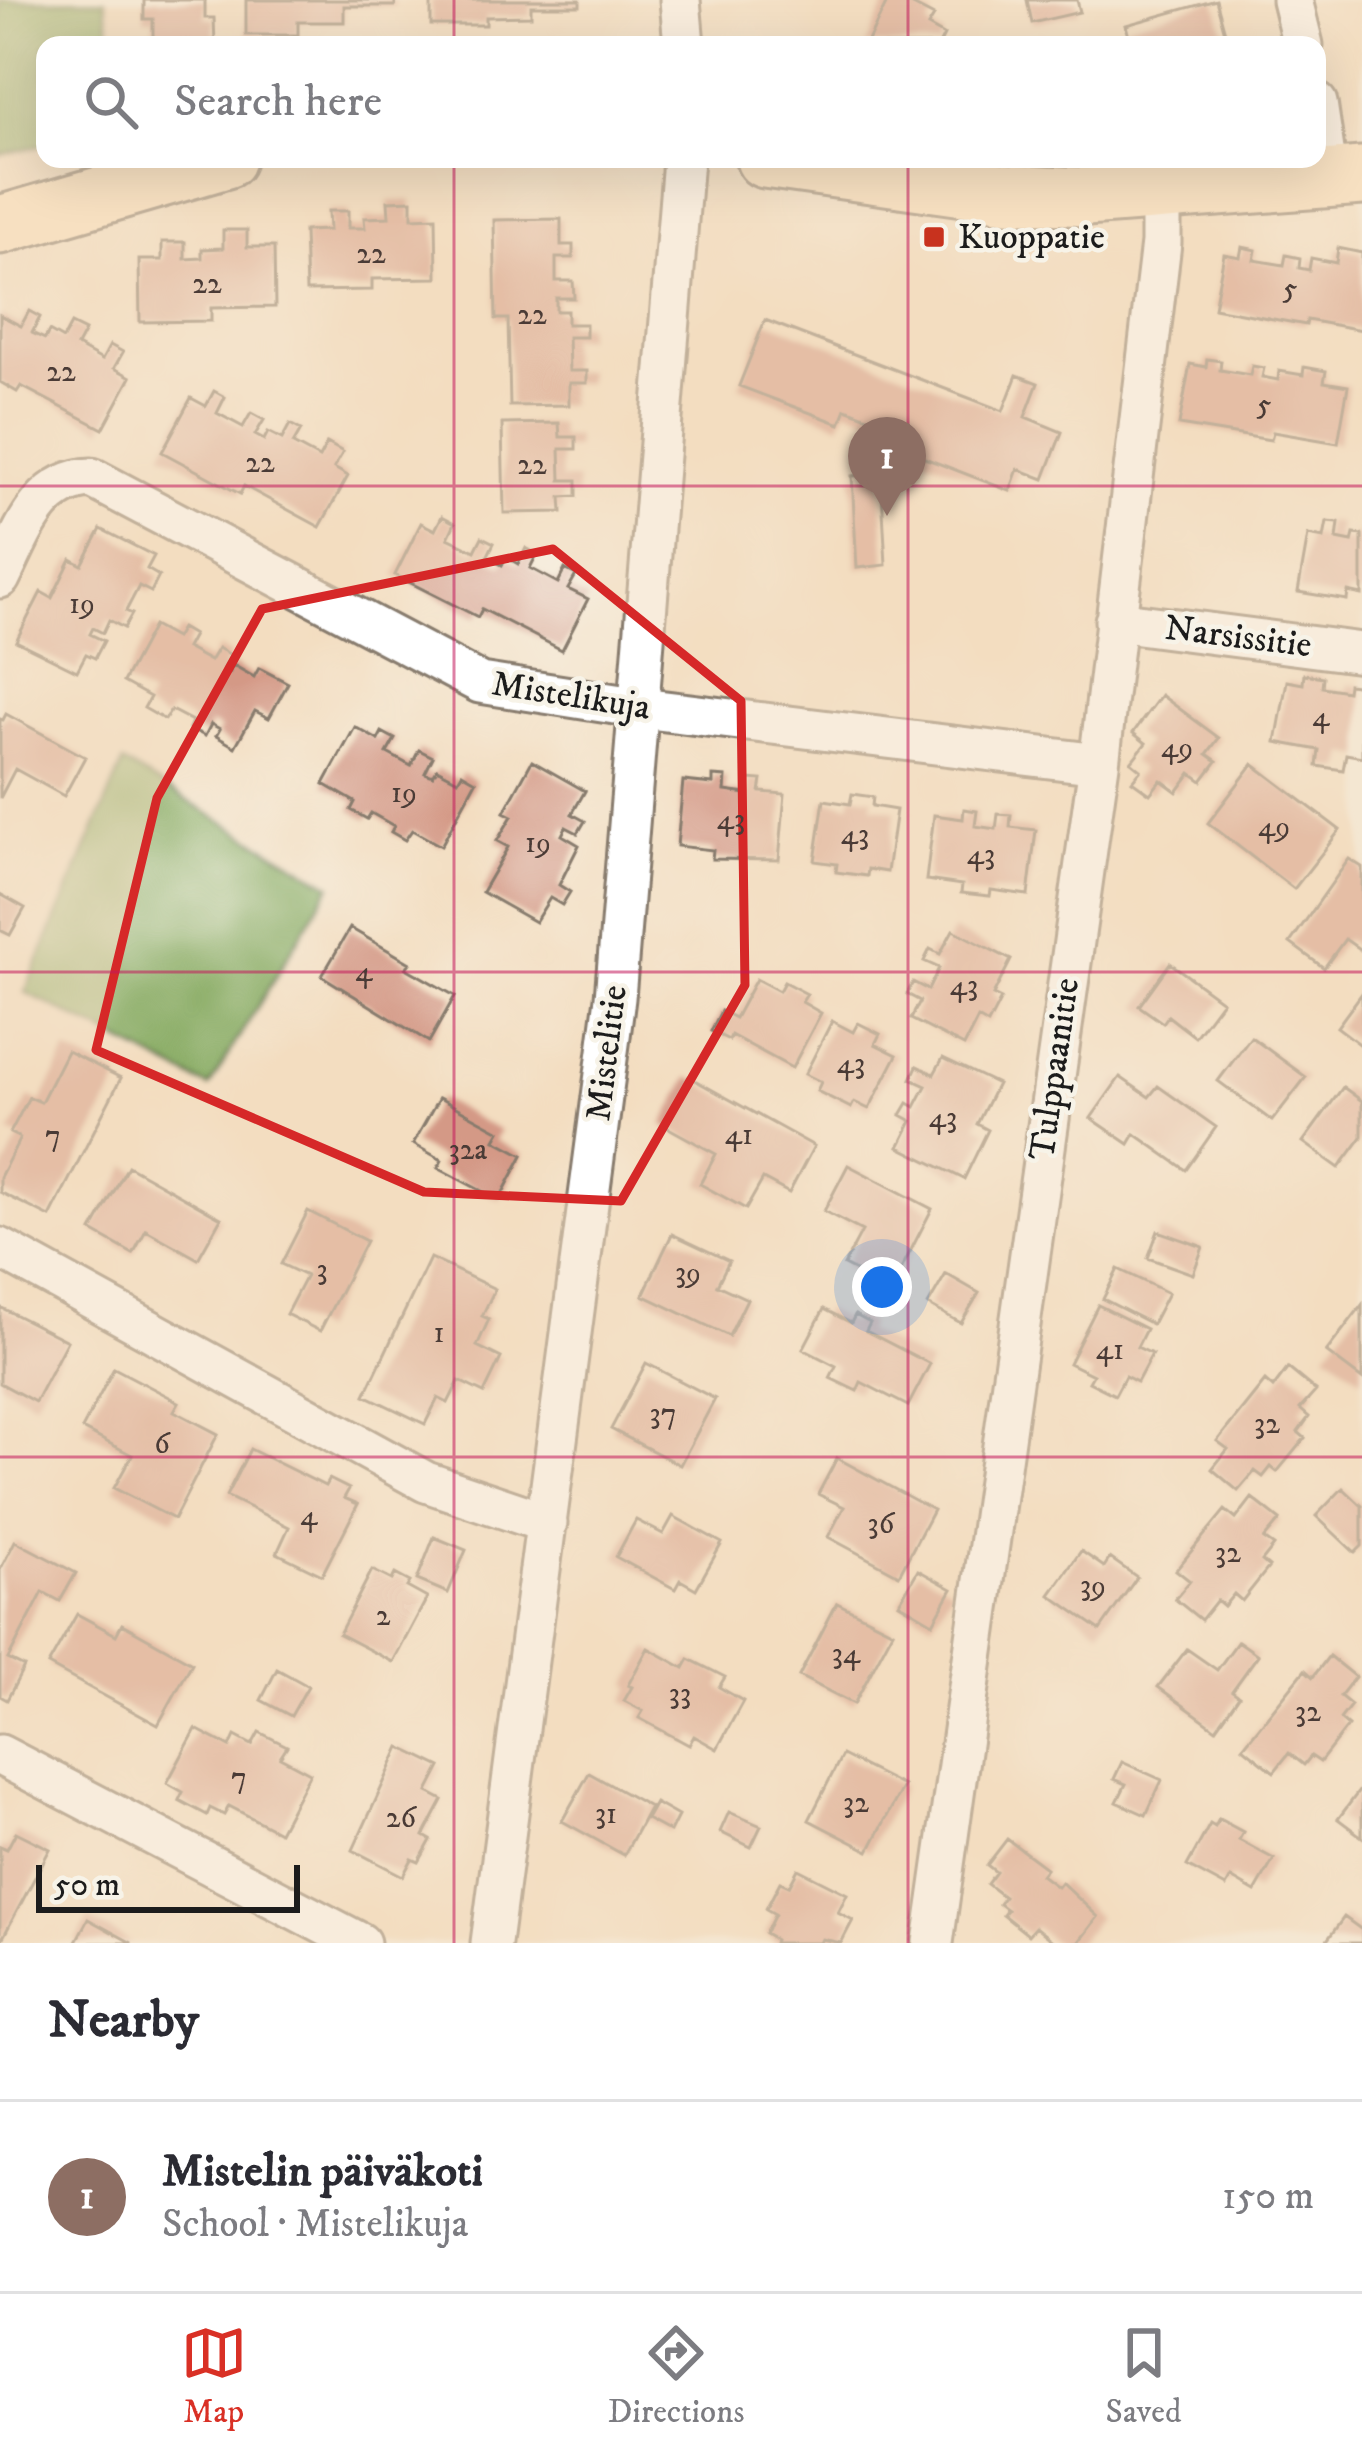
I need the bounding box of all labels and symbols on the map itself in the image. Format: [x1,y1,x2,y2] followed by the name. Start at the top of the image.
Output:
[958,215,1105,260] place label: Kuoppatie
[921,224,947,250] marker: Kuoppatie
[356,236,386,273] house number: 22
[192,266,222,303] house number: 22
[1283,271,1298,308] house number: 5
[517,297,547,334] house number: 22
[46,354,76,391] house number: 22
[1257,387,1272,424] house number: 5
[848,417,926,516] pin: 1
[245,445,275,482] house number: 22
[517,447,547,484] house number: 22
[69,586,95,623] house number: 19
[1162,606,1314,668] street label: Narsissitie
[489,661,654,731] street label: Mistelikuja
[1312,699,1330,736] house number: 4
[1161,730,1193,767] house number: 49
[391,775,417,812] house number: 19
[717,802,745,839] house number: 43
[1258,809,1290,846] house number: 49
[841,817,869,854] house number: 43
[525,825,551,862] house number: 19
[967,837,995,874] house number: 43
[355,954,373,991] house number: 4
[950,968,978,1005] house number: 43
[1020,975,1090,1163] street label: Tulppaanitie
[576,983,638,1123] street label: Mistelitie
[837,1046,865,1083] house number: 43
[929,1100,957,1137] house number: 43
[725,1117,753,1154] house number: 41
[45,1118,61,1155] house number: 7
[449,1132,488,1169] house number: 32a
[316,1252,328,1289] house number: 3
[675,1255,701,1292] house number: 39
[852,1257,912,1317] your location
[433,1315,445,1352] house number: 1
[1096,1332,1124,1369] house number: 41
[650,1396,677,1433] house number: 37
[1254,1406,1280,1443] house number: 32
[154,1426,171,1463] house number: 6
[300,1498,318,1535] house number: 4
[868,1506,896,1543] house number: 36
[1215,1535,1241,1572] house number: 32
[1080,1568,1106,1605] house number: 39
[376,1598,391,1635] house number: 2
[832,1636,861,1673] house number: 34
[669,1676,691,1713] house number: 33
[1295,1694,1321,1731] house number: 32
[231,1760,247,1797] house number: 7
[843,1785,869,1822] house number: 32
[595,1796,617,1833] house number: 31
[386,1800,418,1837] house number: 26
[36,1859,300,1912] scale bar

